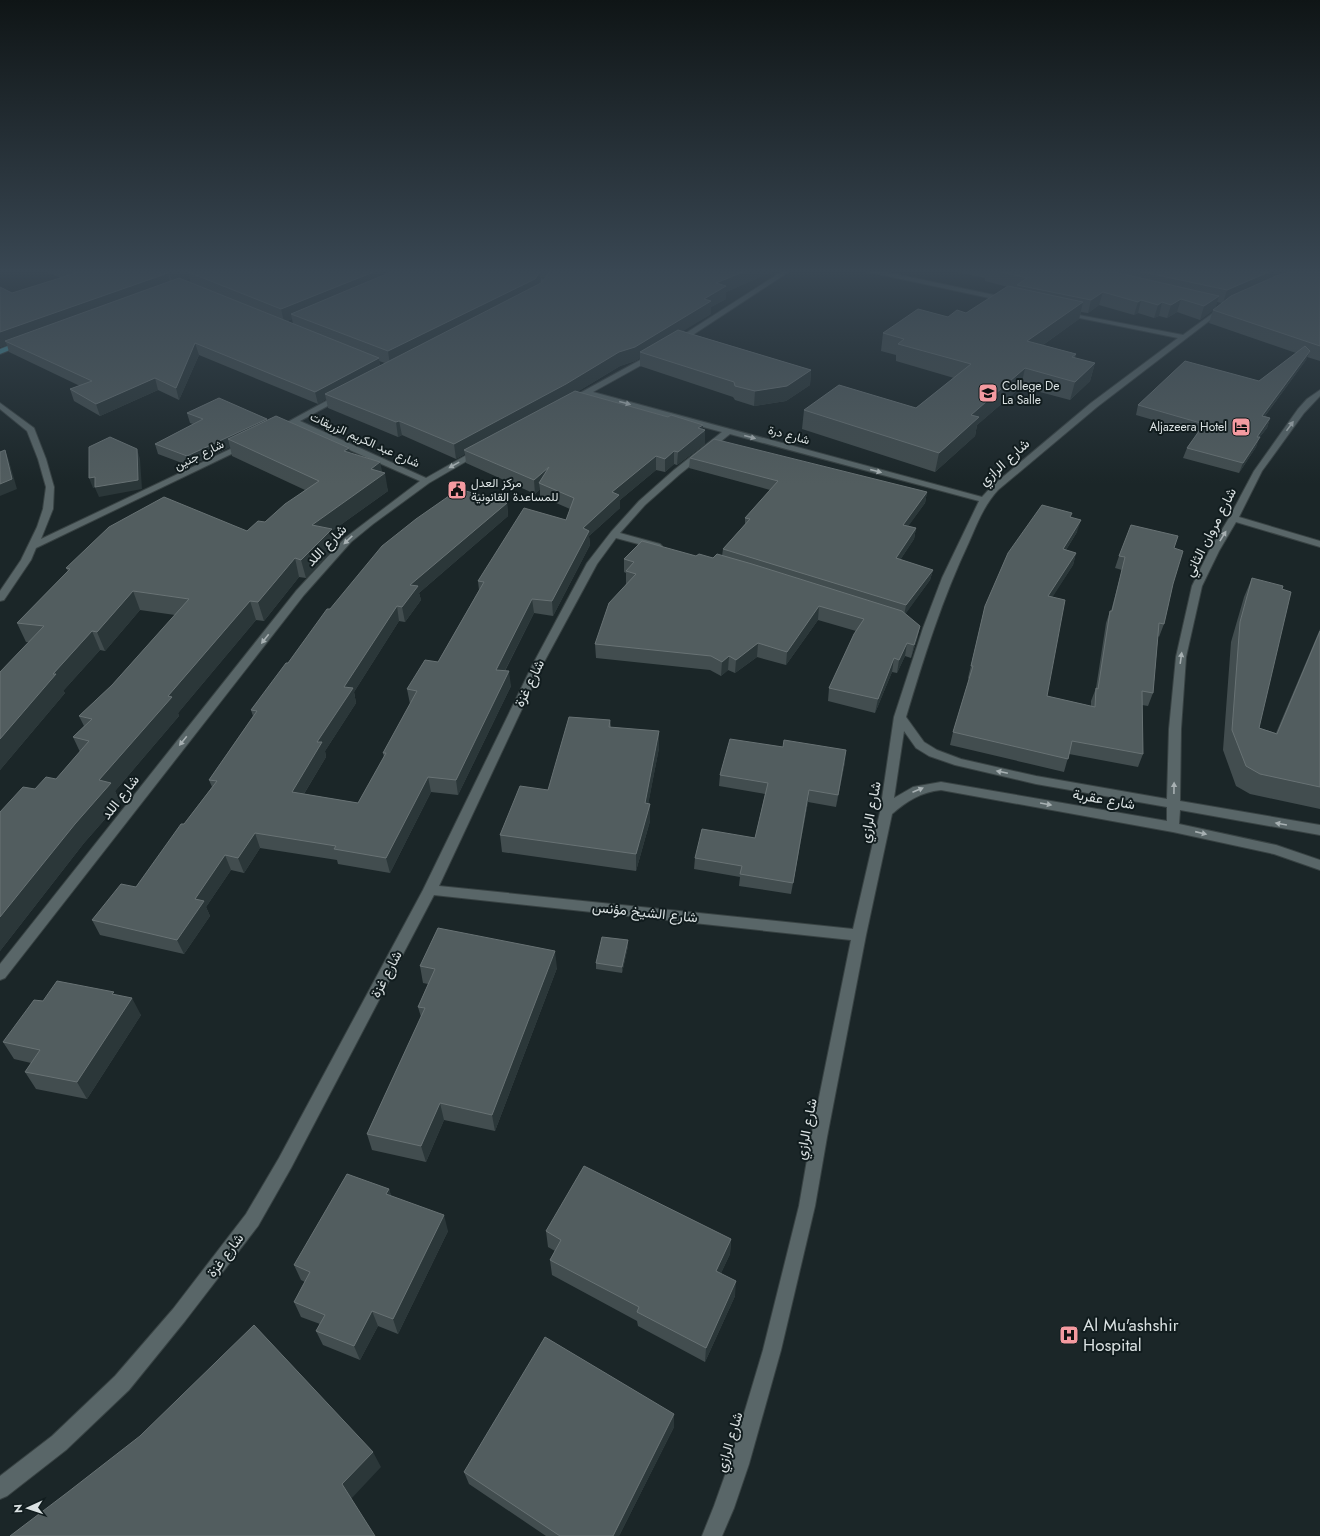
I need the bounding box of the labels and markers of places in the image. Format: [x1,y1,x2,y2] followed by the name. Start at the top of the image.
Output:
[1002,377,1059,409] place label: College De La Salle
[977,382,999,404] school or university icon: College De La Salle
[1230,416,1252,438] hotel icon: Aljazeera Hotel
[1149,418,1227,436] place label: Aljazeera Hotel
[471,474,558,506] place label: مركز العدل للمساعدة القانونية
[446,479,468,501] public building icon: مركز العدل للمساعدة القانونية
[1083,1313,1179,1357] place label: Al Mu'ashshir Hospital
[1058,1324,1080,1346] hospital icon: Al Mu'ashshir Hospital

